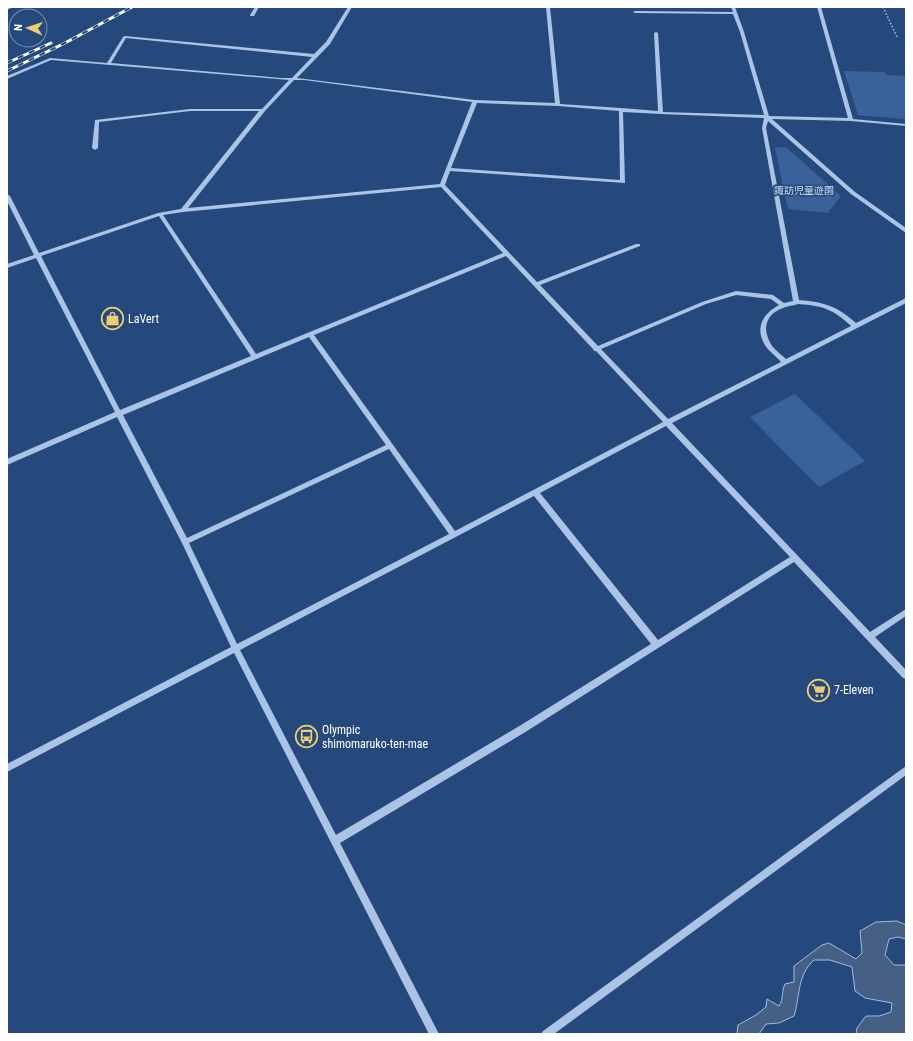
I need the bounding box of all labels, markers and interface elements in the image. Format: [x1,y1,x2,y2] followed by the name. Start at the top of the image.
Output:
[8,8,48,48] north arrow
[12,24,25,31] text: N
[774,185,834,196] park label: 諏訪児童遊園
[100,306,126,332] shop icon: LaVert
[128,312,159,326] place label: LaVert
[806,677,832,703] supermarket icon: 7-Eleven
[834,683,874,697] place label: 7-Eleven
[322,723,428,751] place label: Olympic shimomaruko-ten-mae
[293,724,319,750] bus stop icon: Olympic shimomaruko-ten-mae

